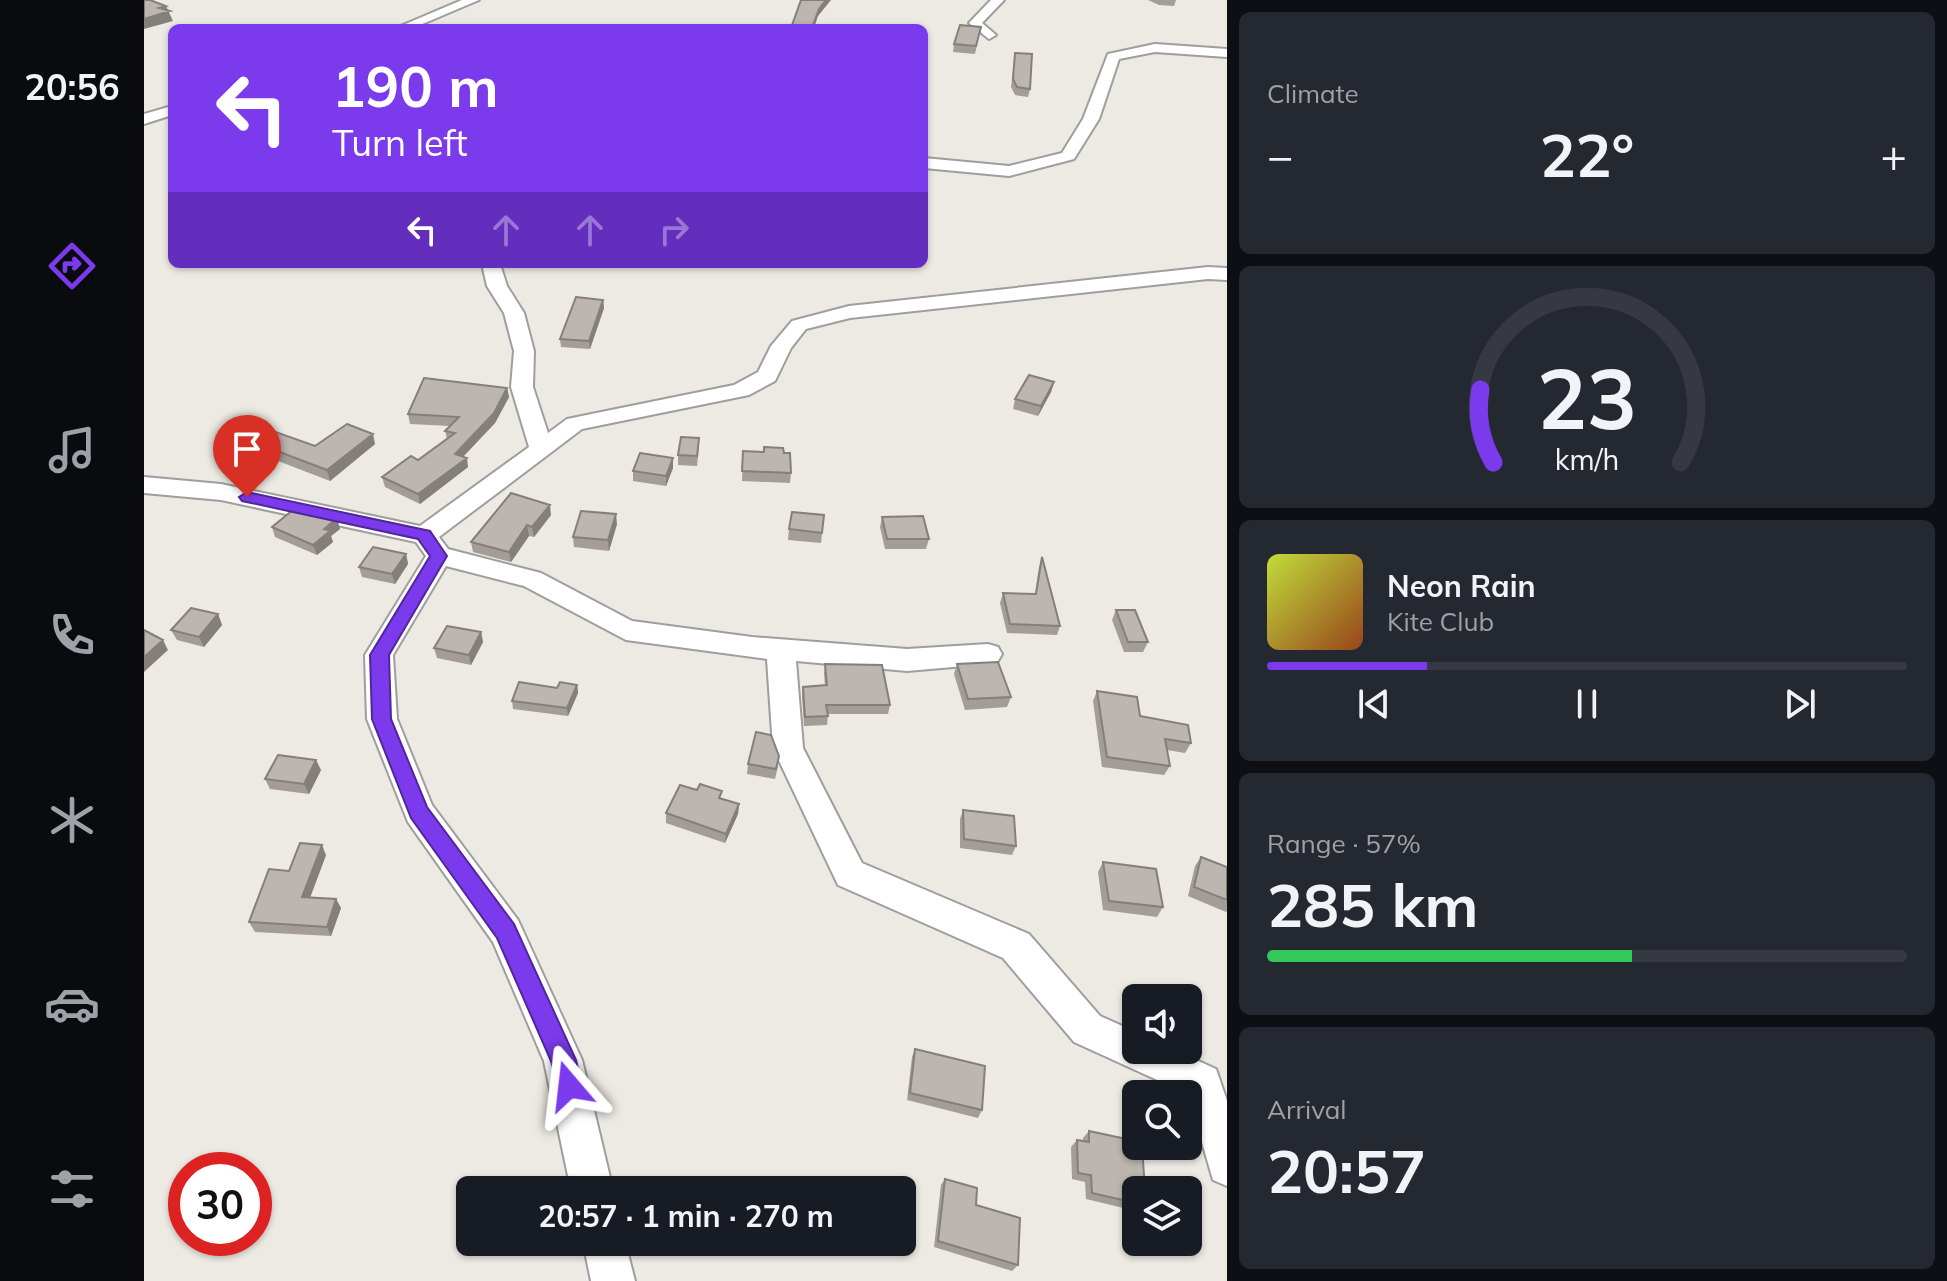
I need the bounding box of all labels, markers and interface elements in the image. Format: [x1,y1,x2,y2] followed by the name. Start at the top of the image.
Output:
[332,51,499,121] text: 190 m
[200,56,304,160] icon: left
[24,64,120,109] text: 20:56
[1267,77,1359,110] text: Climate
[1540,117,1634,192] text: 22°
[332,120,468,165] text: Turn left
[1267,128,1293,183] text: −
[1881,128,1907,183] text: +
[400,208,444,252] icon: left
[484,208,528,252] icon: ahead
[568,208,612,252] icon: ahead
[652,208,696,252] icon: right
[44,238,100,294] icon: directions
[1537,344,1637,449] text: 23
[213,415,281,497] pin
[44,422,100,478] icon: music
[225,427,269,471] icon: arrive
[1555,441,1619,477] text: km/h
[1387,567,1536,605] text: Neon Rain
[1387,605,1494,638] text: Kite Club
[44,607,100,663] icon: phone
[1352,682,1396,726] icon: previous
[1565,682,1609,726] icon: pause
[1778,682,1822,726] icon: next
[44,792,100,848] icon: climate
[1267,827,1421,860] text: Range · 57%
[1267,867,1479,942] text: 285 km
[44,976,100,1032] icon: car
[1122,984,1202,1256] map controls
[1122,984,1202,1064] button: sound
[527,1044,611,1128] position arrow
[1122,1080,1202,1160] button: search
[1267,1093,1347,1126] text: Arrival
[1267,1133,1426,1208] text: 20:57
[168,1152,272,1256] speed limit sign: 30
[44,1161,100,1217] icon: filters
[1122,1176,1202,1256] button: layers
[538,1197,834,1235] text: 20:57 · 1 min · 270 m

